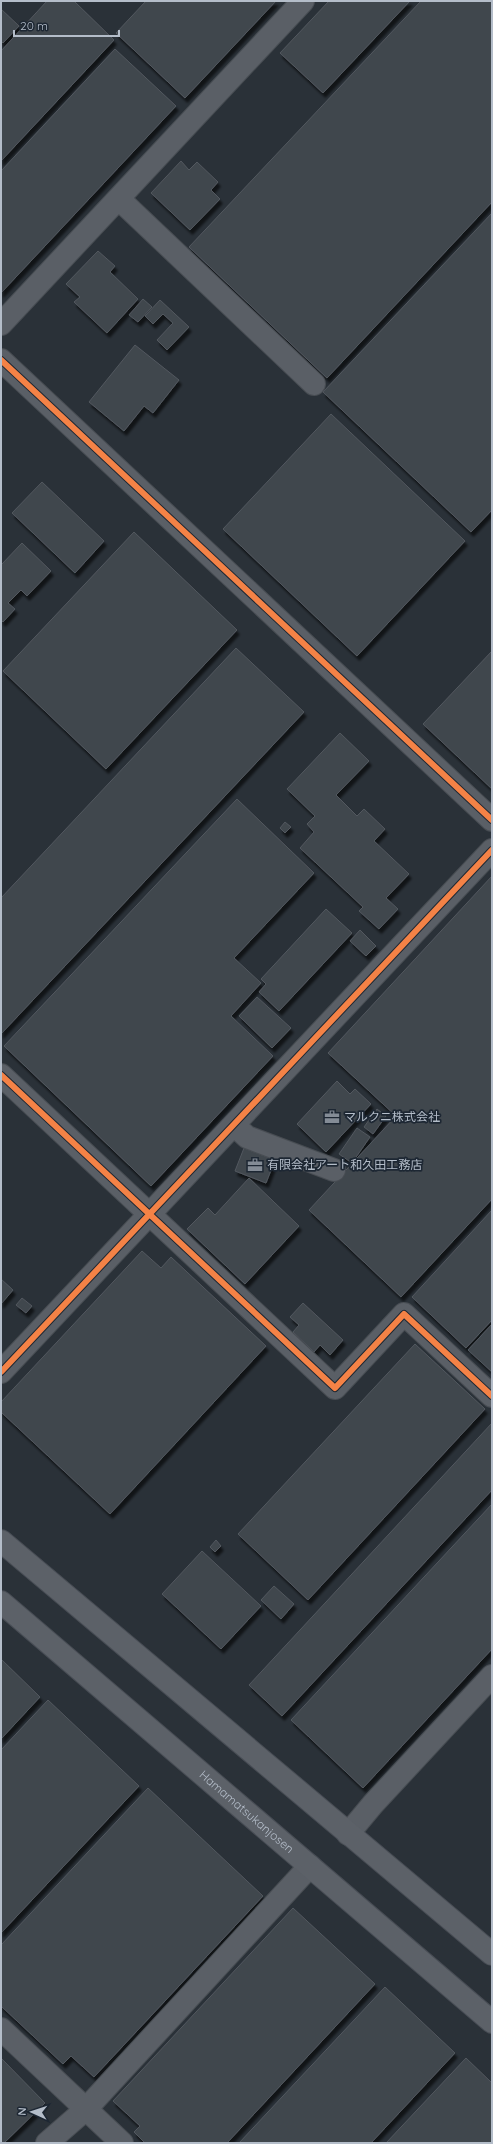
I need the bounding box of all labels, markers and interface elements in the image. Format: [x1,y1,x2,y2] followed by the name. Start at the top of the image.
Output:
[14,12,119,38] scale bar
[20,18,48,33] text: 20 m
[323,1108,341,1126] office icon: マルクニ株式会社
[344,1109,440,1124] place label: マルクニ株式会社
[246,1156,264,1174] office icon: 有限会社アート和久田工務店
[267,1157,422,1172] place label: 有限会社アート和久田工務店
[196,1767,297,1856] street label: Hamamatsukanjosen
[12,2092,52,2132] north arrow
[15,2107,29,2116] text: N

